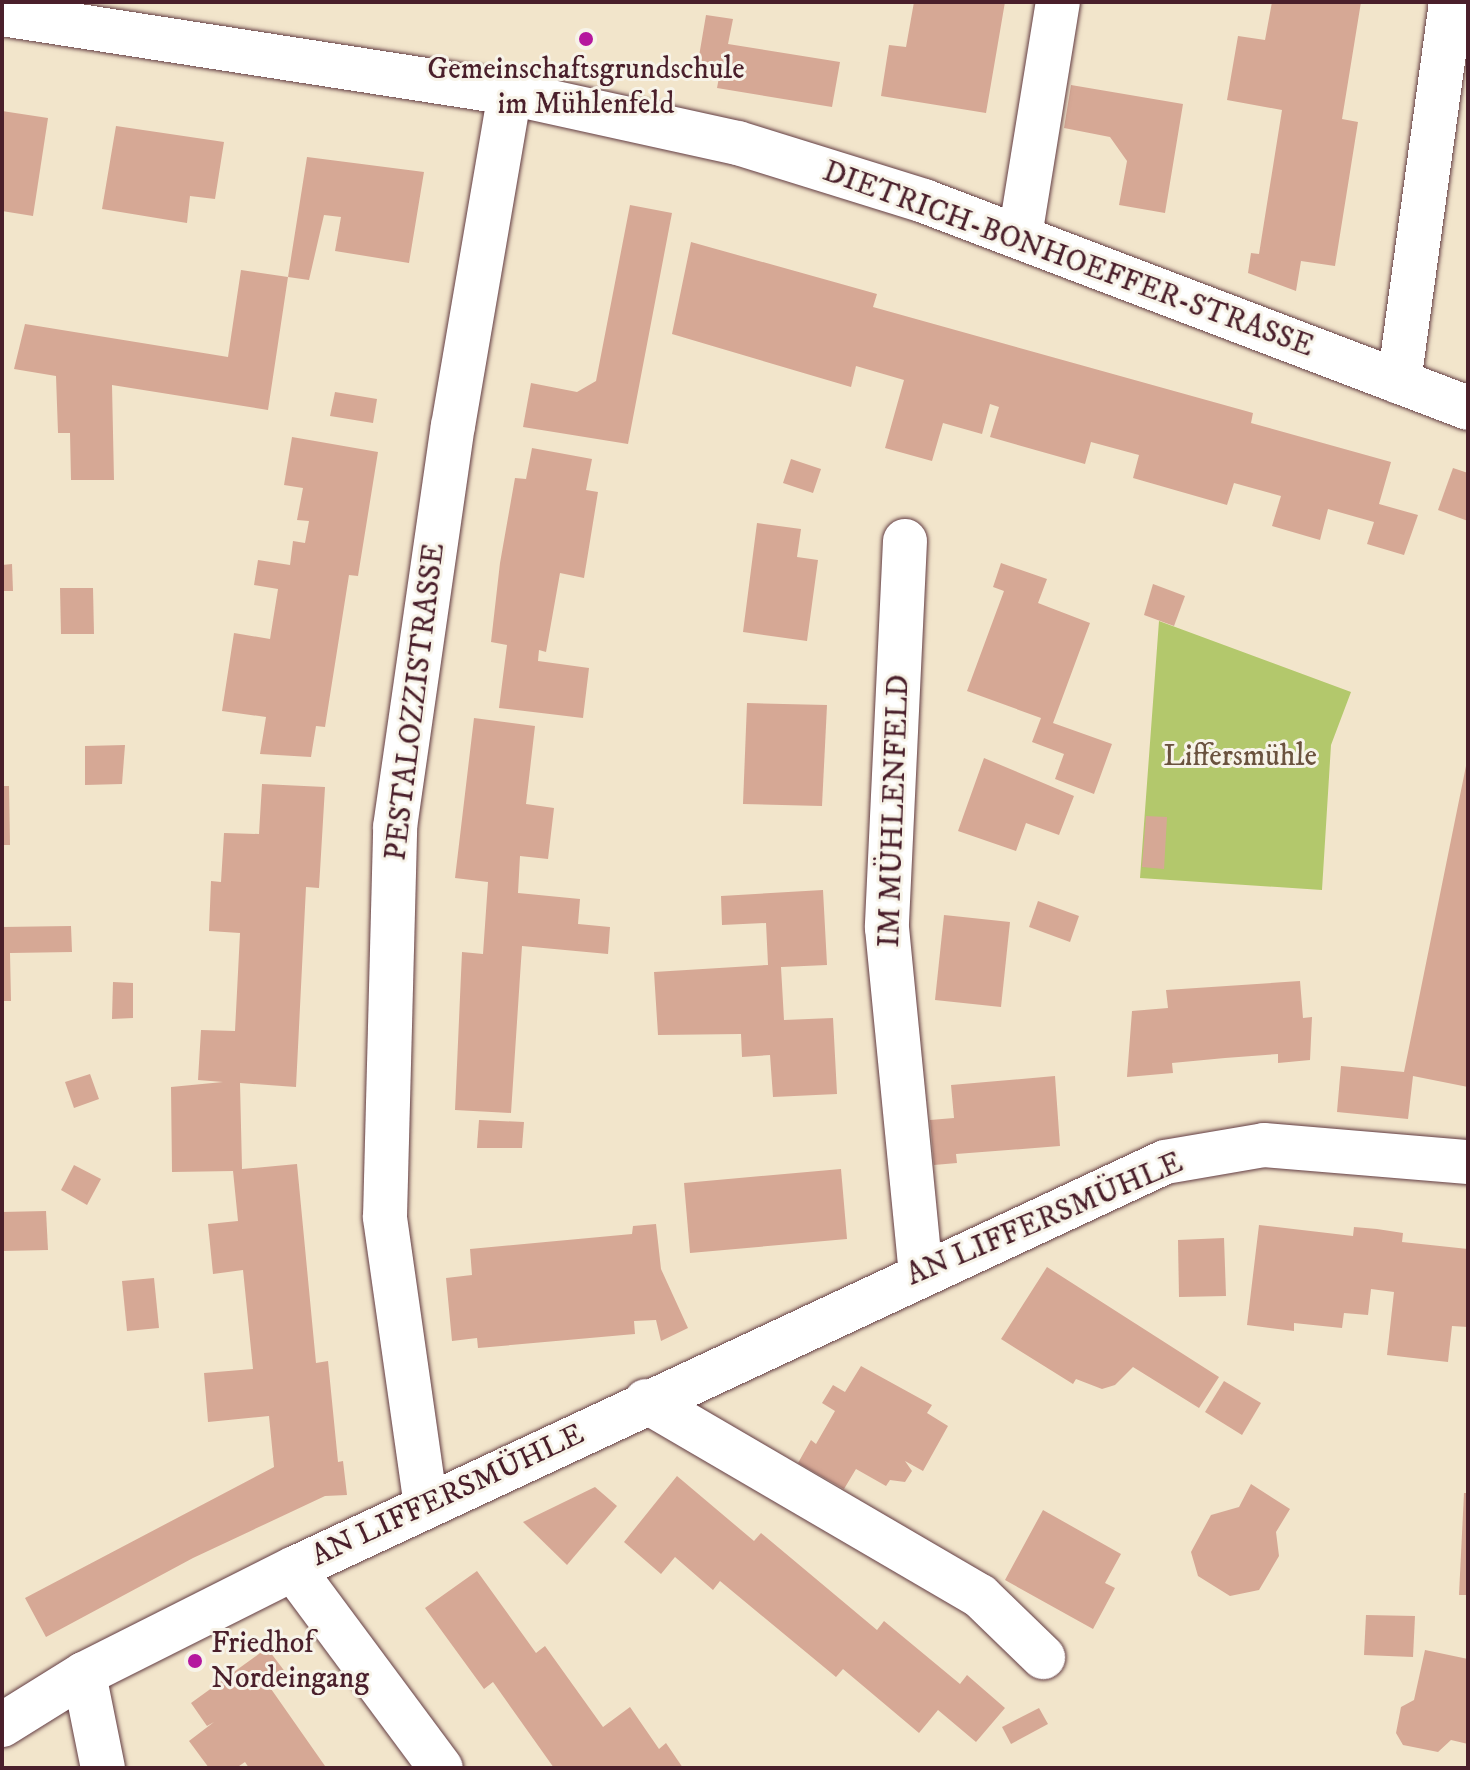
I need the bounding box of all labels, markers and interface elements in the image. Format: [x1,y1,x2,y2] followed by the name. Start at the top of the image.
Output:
[577,30,595,48] marker: Gemeinschaftsgrundschule im Mühlenfeld
[427,52,745,122] place label: Gemeinschaftsgrundschule im Mühlenfeld
[818,154,1318,366] street label: DIETRICH-BONHOEFFER-STRASSE
[379,541,453,863] street label: PESTALOZZISTRASSE
[872,674,918,948] street label: IM MÜHLENFELD
[1163,739,1317,775] park label: Liffersmühle
[901,1145,1189,1295] street label: AN LIFFERSMÜHLE
[306,1417,590,1575] street label: AN LIFFERSMÜHLE
[211,1626,369,1696] place label: Friedhof Nordeingang
[186,1652,204,1670] marker: Friedhof Nordeingang

